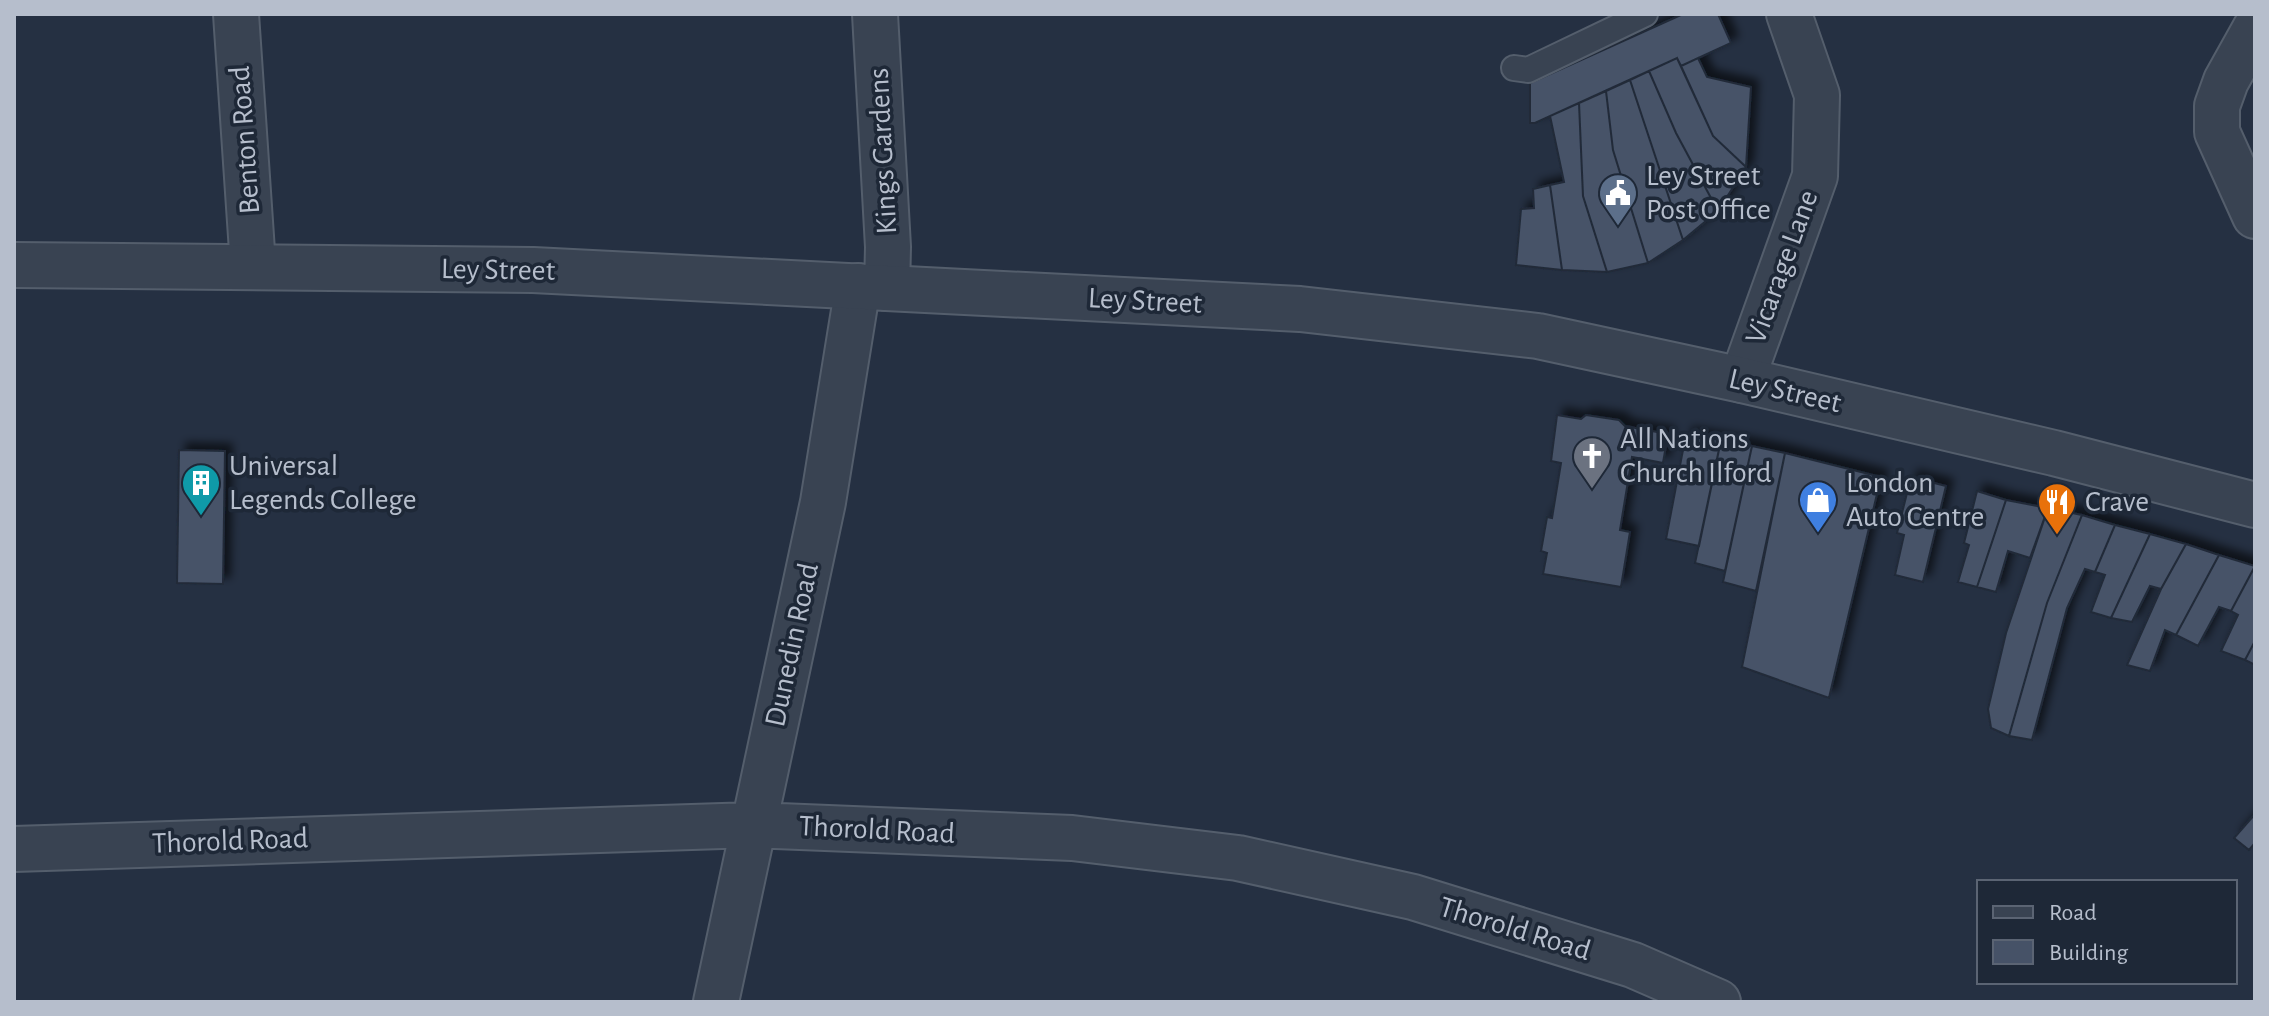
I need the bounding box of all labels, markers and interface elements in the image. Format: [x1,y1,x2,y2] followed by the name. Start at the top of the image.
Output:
[225,65,265,215] street label: Benton Road
[864,67,902,235] street label: Kings Gardens
[1646,161,1771,225] place label: Ley Street Post Office
[1597,172,1639,227] public building icon: Ley Street Post Office
[1740,186,1824,348] street label: Vicarage Lane
[441,254,556,286] street label: Ley Street
[1087,283,1203,319] street label: Ley Street
[1726,364,1844,419] street label: Ley Street
[1620,424,1772,488] place label: All Nations Church Ilford
[1571,435,1613,490] church icon: All Nations Church Ilford
[229,451,417,515] place label: Universal Legends College
[180,462,222,517] building icon: Universal Legends College
[1846,468,1984,532] place label: London Auto Centre
[1797,479,1839,534] shop icon: London Auto Centre
[2036,481,2078,536] restaurant icon: Crave
[2085,487,2149,517] place label: Crave
[760,560,824,730] street label: Dunedin Road
[798,811,956,849] street label: Thorold Road
[151,823,309,859] street label: Thorold Road
[1977,880,2237,984] legend
[1436,892,1594,966] street label: Thorold Road
[2049,901,2097,925] text: Road
[2049,941,2128,965] text: Building

